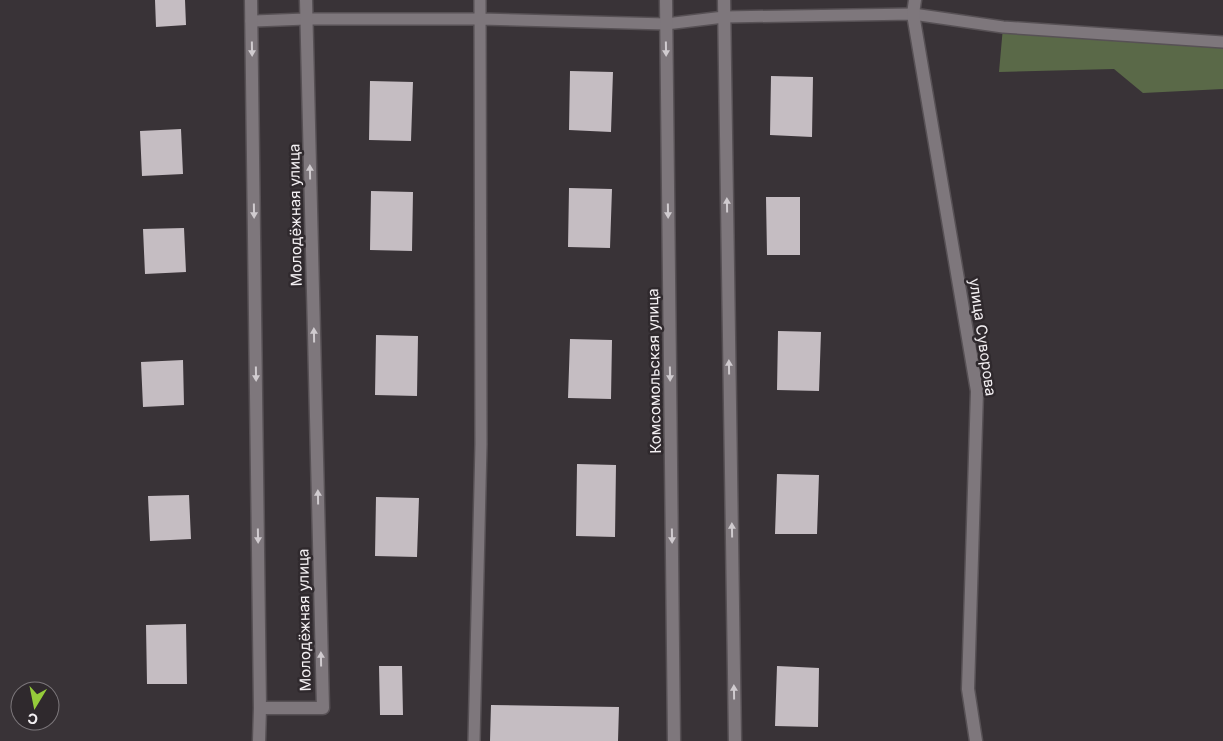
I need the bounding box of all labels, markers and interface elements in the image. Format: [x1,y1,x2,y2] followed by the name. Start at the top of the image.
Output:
[248,41,256,57] one-way arrow
[663,41,671,57] one-way arrow
[284,144,306,286] street label: Молодёжная улица
[306,164,314,180] one-way arrow
[723,197,731,213] one-way arrow
[250,203,258,219] one-way arrow
[664,203,672,219] one-way arrow
[965,277,1001,397] street label: улица Суворова
[643,288,665,454] street label: Комсомольская улица
[309,326,317,342] one-way arrow
[725,359,733,375] one-way arrow
[252,366,260,382] one-way arrow
[666,366,674,382] one-way arrow
[313,489,321,505] one-way arrow
[728,522,736,538] one-way arrow
[254,528,262,544] one-way arrow
[668,528,676,544] one-way arrow
[293,549,315,691] street label: Молодёжная улица
[317,651,325,667] one-way arrow
[10,681,60,731] north arrow
[730,684,738,700] one-way arrow
[26,710,39,729] text: С

